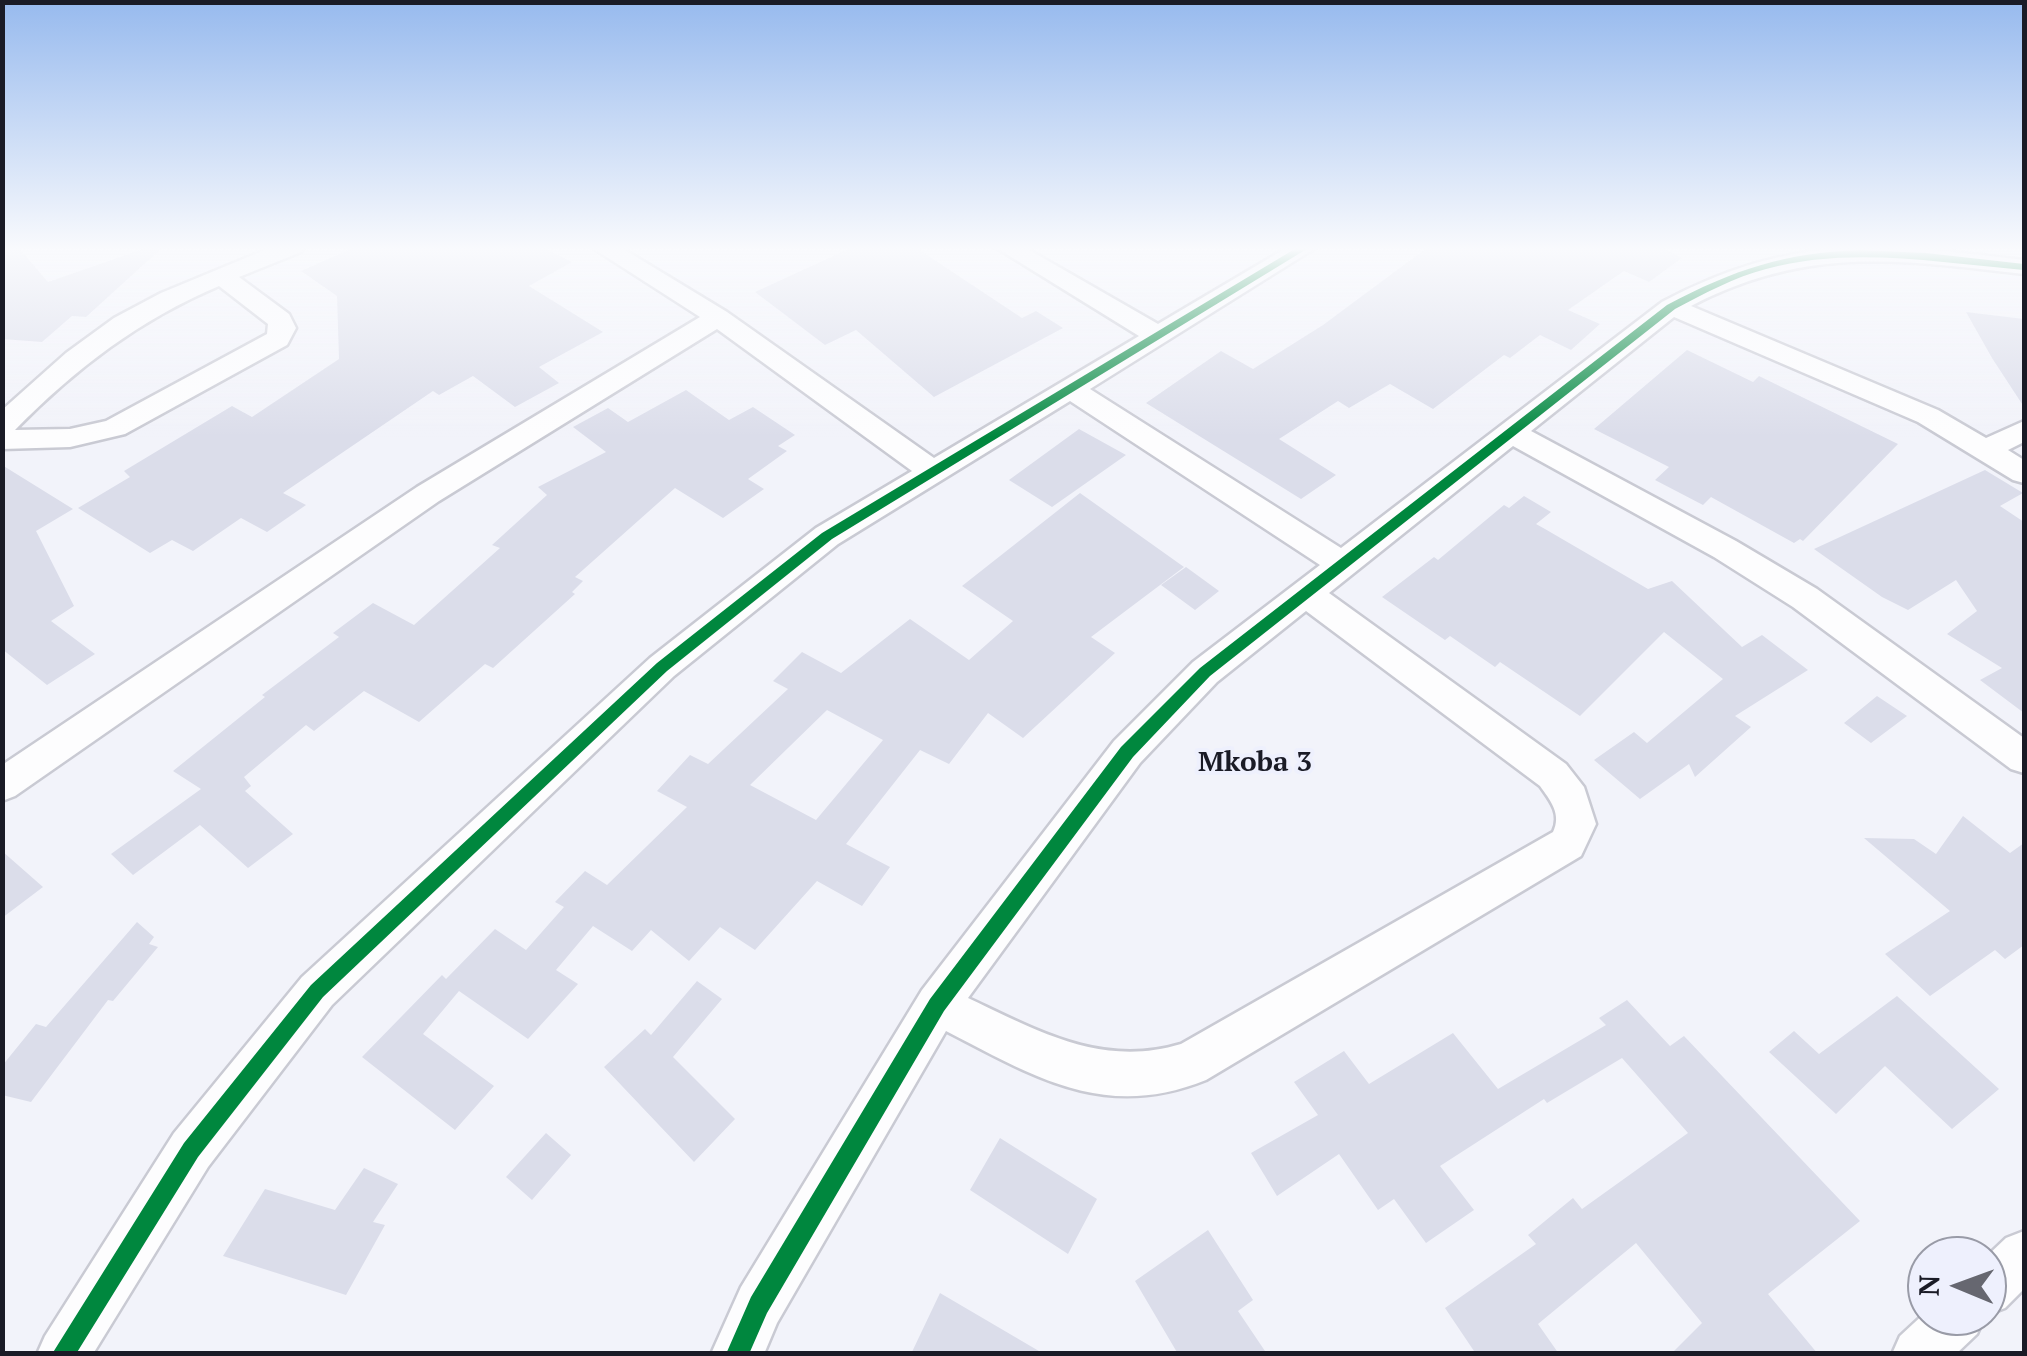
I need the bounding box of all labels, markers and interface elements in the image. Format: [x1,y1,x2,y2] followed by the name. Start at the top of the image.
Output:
[1198,746,1312,780] district label: Mkoba 3
[1907,1236,2007,1336] north arrow
[1910,1275,1947,1296] text: N

